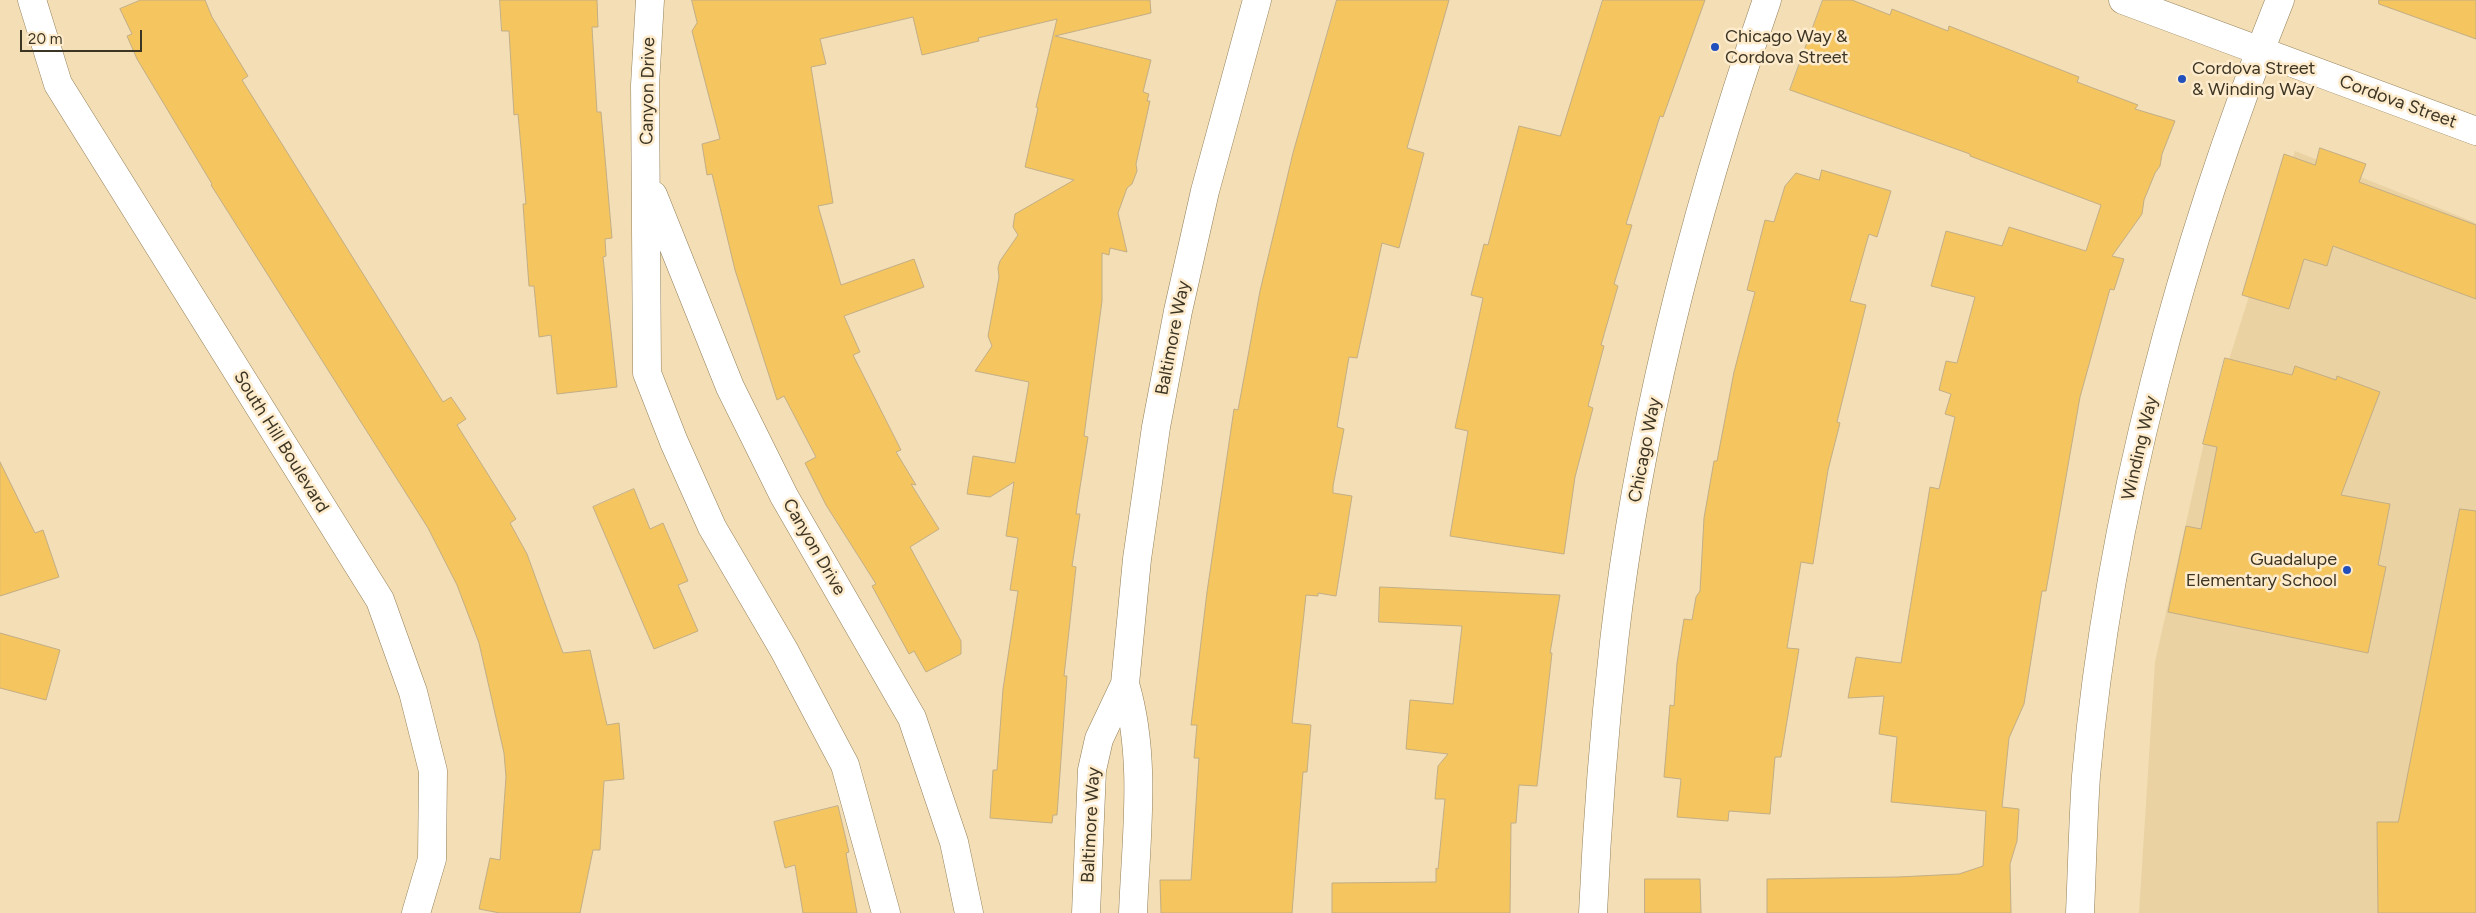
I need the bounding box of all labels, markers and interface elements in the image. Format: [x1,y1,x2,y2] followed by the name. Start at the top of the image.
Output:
[22,20,145,52] scale bar
[1725,26,1848,68] place label: Chicago Way & Cordova Street
[28,30,62,48] text: 20 m
[636,37,660,145] street label: Canyon Drive
[1709,41,1721,53] marker: Chicago Way & Cordova Street
[2192,58,2315,100] place label: Cordova Street & Winding Way
[2336,71,2460,133] street label: Cordova Street
[2176,73,2188,85] marker: Cordova Street & Winding Way
[1151,279,1195,397] street label: Baltimore Way
[229,367,333,517] street label: South Hill Boulevard
[2118,394,2162,502] street label: Winding Way
[1624,396,1666,504] street label: Chicago Way
[778,495,850,599] street label: Canyon Drive
[2186,549,2337,592] place label: Guadalupe Elementary School
[2341,564,2353,576] marker: Guadalupe Elementary School
[1077,766,1105,884] street label: Baltimore Way

